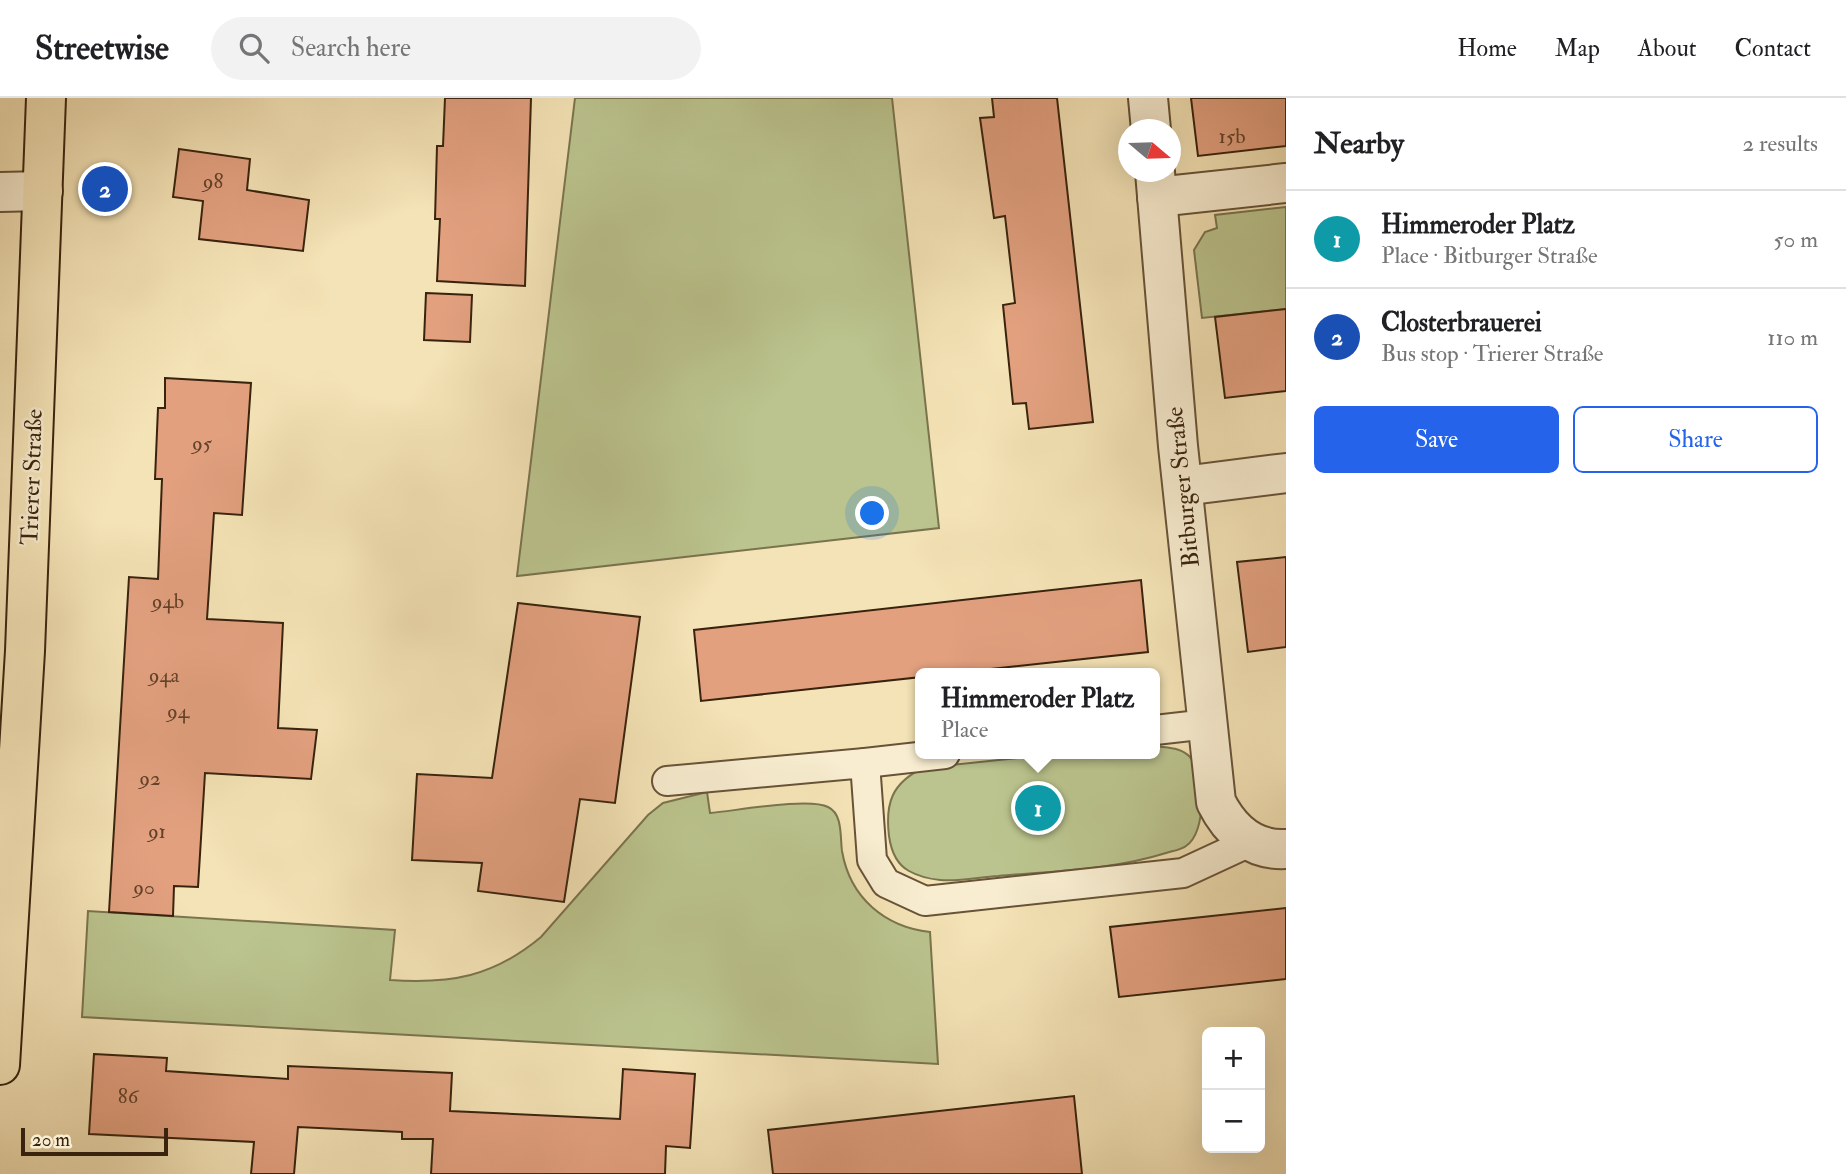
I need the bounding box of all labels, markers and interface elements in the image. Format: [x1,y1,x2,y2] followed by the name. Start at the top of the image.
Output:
[211,17,701,80] search box
[35,28,169,69] text: Streetwise
[235,29,273,67] icon: search
[291,32,411,64] text: Search here
[1457,33,1517,64] text: Home
[1555,33,1600,64] text: Map
[1638,33,1697,64] text: About
[1735,33,1811,64] text: Contact
[1118,119,1181,182] north arrow
[1219,123,1245,150] house number: 15b
[1314,125,1404,162] text: Nearby
[1743,129,1818,158] text: 2 results
[82,163,128,215] pin: 2
[201,168,223,195] house number: 98
[1381,209,1575,241] text: Himmeroder Platz
[1333,225,1341,254] text: 1
[1774,225,1818,254] text: 50 m
[1381,241,1598,270] text: Place · Bitburger Straße
[1381,307,1542,339] text: Closterbrauerei
[1331,323,1343,352] text: 2
[1767,323,1818,352] text: 110 m
[1381,339,1603,368] text: Bus stop · Trierer Straße
[1159,405,1207,569] street label: Bitburger Straße
[1314,406,1559,473] button: Save
[1573,406,1818,473] button: Share
[14,408,50,546] street label: Trierer Straße
[190,430,213,457] house number: 95
[855,496,889,530] your location
[150,588,184,615] house number: 94b
[147,662,180,689] house number: 94a
[915,668,1160,759] popup
[941,683,1134,715] text: Himmeroder Platz
[165,698,191,725] house number: 94
[941,715,988,744] text: Place
[137,765,161,792] house number: 92
[1015,782,1061,834] pin: 1
[146,818,166,845] house number: 91
[131,874,155,901] house number: 90
[1202,1027,1265,1153] map controls
[1202,1027,1265,1090] button: +
[118,1083,140,1110] house number: 86
[1202,1090,1265,1153] button: −
[21,1125,168,1157] scale bar
[32,1128,70,1152] text: 20 m

